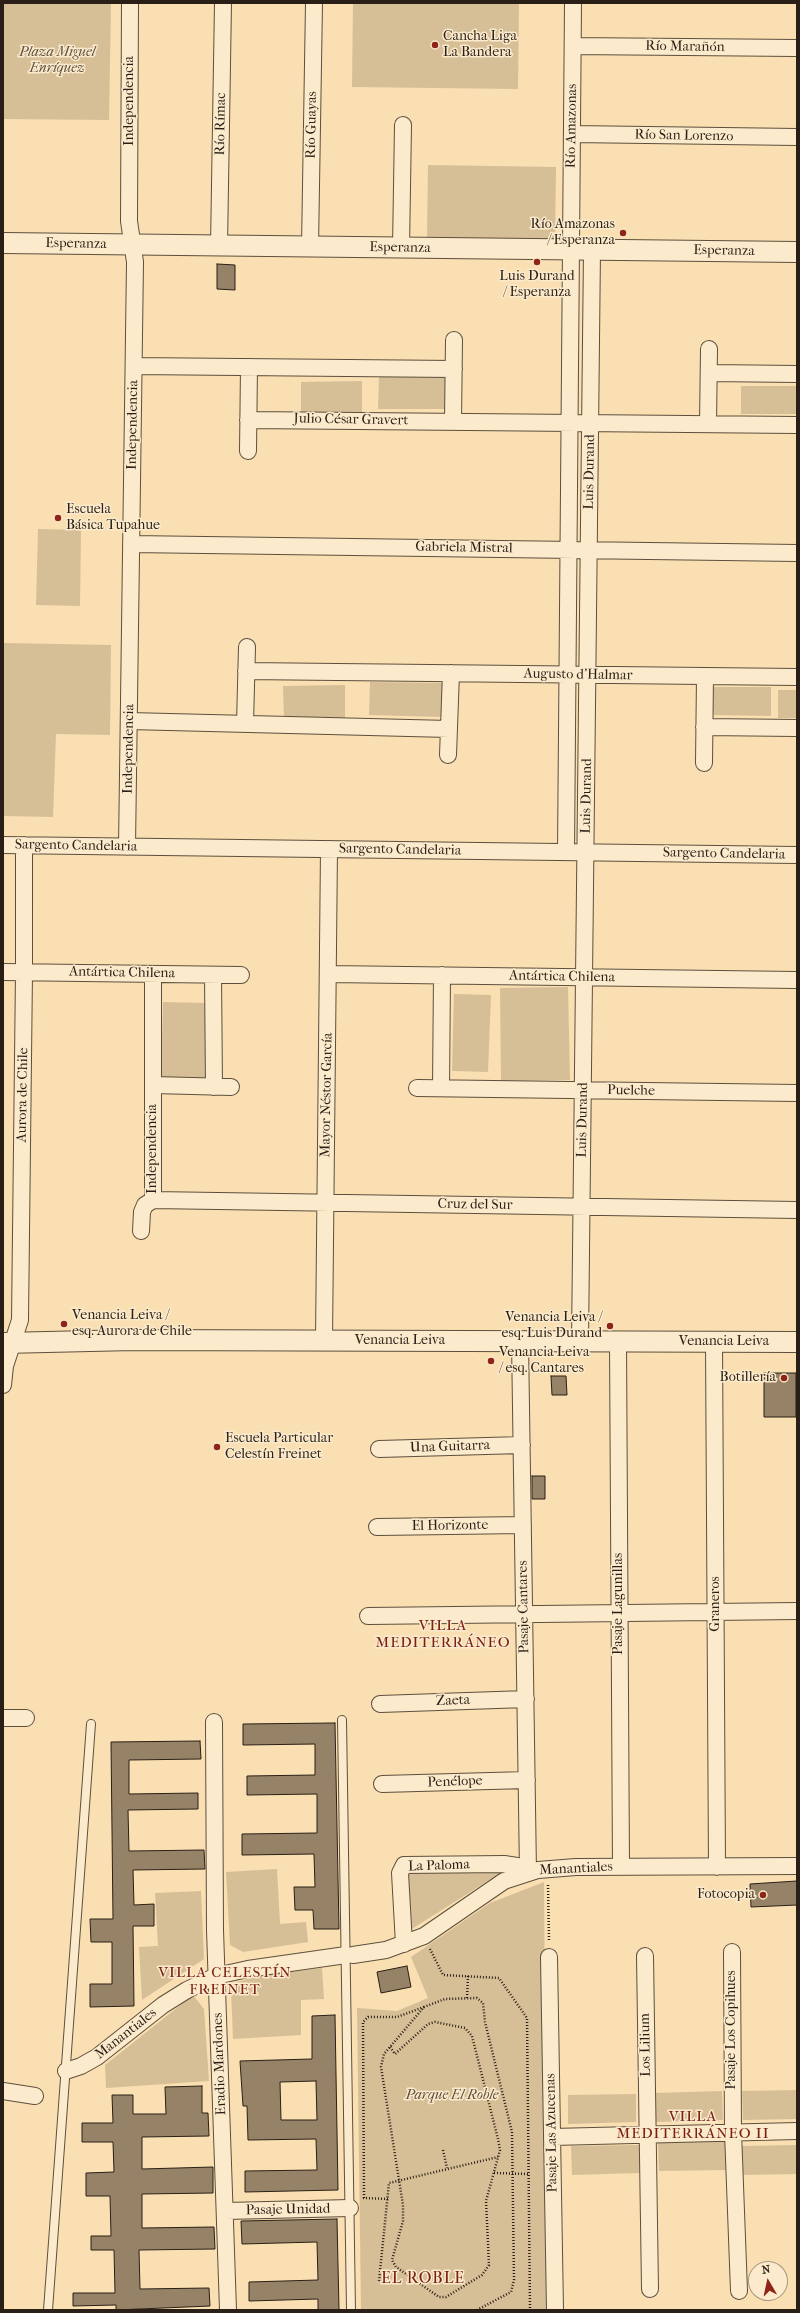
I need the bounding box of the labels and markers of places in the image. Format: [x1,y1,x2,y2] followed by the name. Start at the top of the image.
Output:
[443,29,517,62] place label: Cancha Liga La Bandera
[430,40,440,50] marker: Cancha Liga La Bandera
[531,217,615,250] place label: Río Amazonas / Esperanza
[618,228,628,238] marker: Río Amazonas / Esperanza
[532,257,542,267] marker: Luis Durand / Esperanza
[499,269,575,302] place label: Luis Durand / Esperanza
[66,502,160,534] place label: Escuela Básica Tupahue
[53,513,63,523] marker: Escuela Básica Tupahue
[72,1308,192,1340] place label: Venancia Leiva / esq. Aurora de Chile
[502,1310,602,1342] place label: Venancia Leiva / esq. Luis Durand
[59,1319,69,1329] marker: Venancia Leiva / esq. Aurora de Chile
[605,1321,615,1331] marker: Venancia Leiva / esq. Luis Durand
[499,1345,589,1378] place label: Venancia Leiva / esq. Cantares
[486,1356,496,1366] marker: Venancia Leiva / esq. Cantares
[720,1370,776,1386] place label: Botillería
[779,1373,789,1383] marker: Botillería
[225,1431,333,1464] place label: Escuela Particular Celestín Freinet
[212,1442,222,1452] marker: Escuela Particular Celestín Freinet
[697,1887,755,1903] place label: Fotocopia
[758,1890,768,1900] marker: Fotocopia

